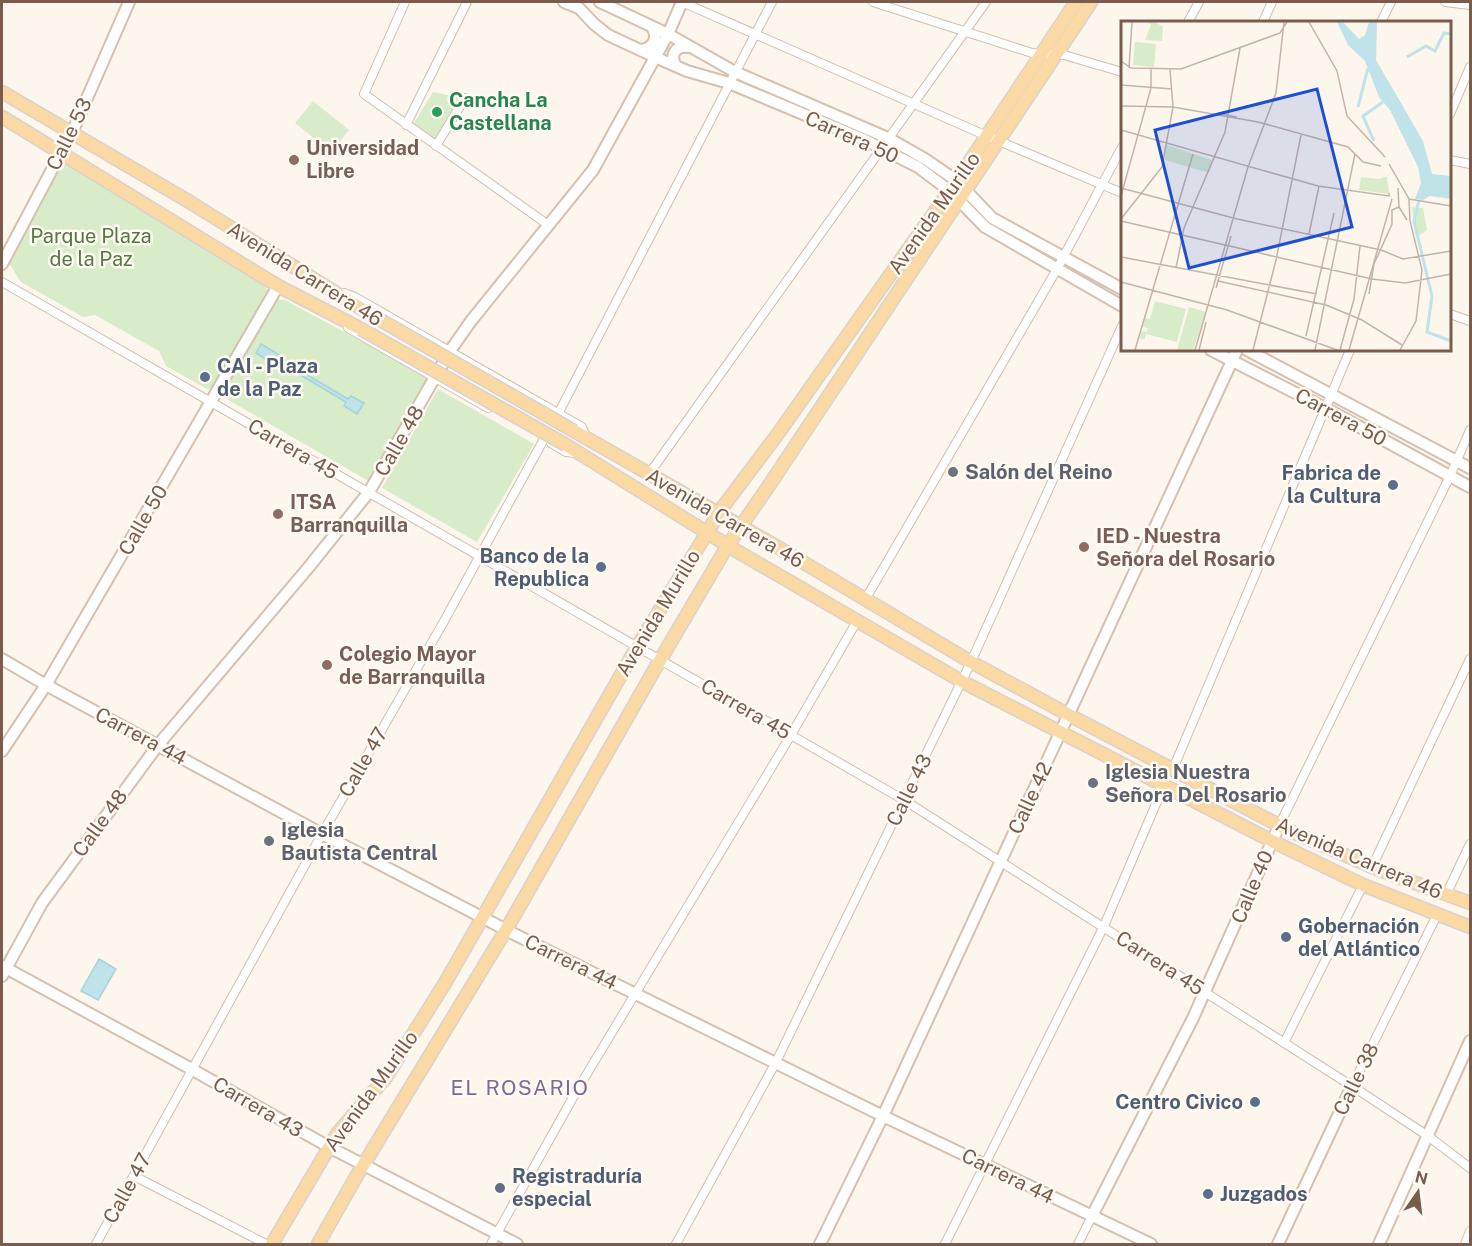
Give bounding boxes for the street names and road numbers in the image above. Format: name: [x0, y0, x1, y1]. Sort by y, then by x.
street label: Calle 53: [41, 94, 97, 174]
street label: Carrera 50: [801, 106, 903, 168]
street label: Avenida Murillo: [883, 147, 985, 279]
street label: Avenida Carrera 46: [223, 217, 387, 331]
street label: Carrera 50: [1291, 383, 1391, 451]
street label: Calle 48: [369, 401, 429, 481]
street label: Carrera 45: [244, 414, 342, 484]
street label: Avenida Carrera 46: [642, 463, 808, 573]
street label: Calle 50: [113, 481, 173, 559]
street label: Avenida Murillo: [611, 545, 705, 681]
street label: Carrera 45: [697, 674, 795, 744]
street label: Carrera 44: [91, 702, 191, 770]
street label: Calle 47: [333, 723, 393, 801]
street label: Calle 43: [881, 750, 937, 830]
street label: Calle 42: [1003, 758, 1057, 838]
street label: Calle 48: [67, 785, 133, 861]
street label: Avenida Carrera 46: [1272, 812, 1446, 904]
street label: Calle 40: [1226, 847, 1278, 927]
street label: Carrera 45: [1111, 926, 1209, 1000]
street label: Carrera 44: [521, 929, 621, 995]
street label: Avenida Murillo: [319, 1026, 423, 1156]
street label: Calle 38: [1328, 1039, 1384, 1119]
street label: Carrera 43: [209, 1072, 307, 1142]
street label: Carrera 44: [958, 1143, 1058, 1209]
street label: Calle 47: [98, 1149, 156, 1227]

